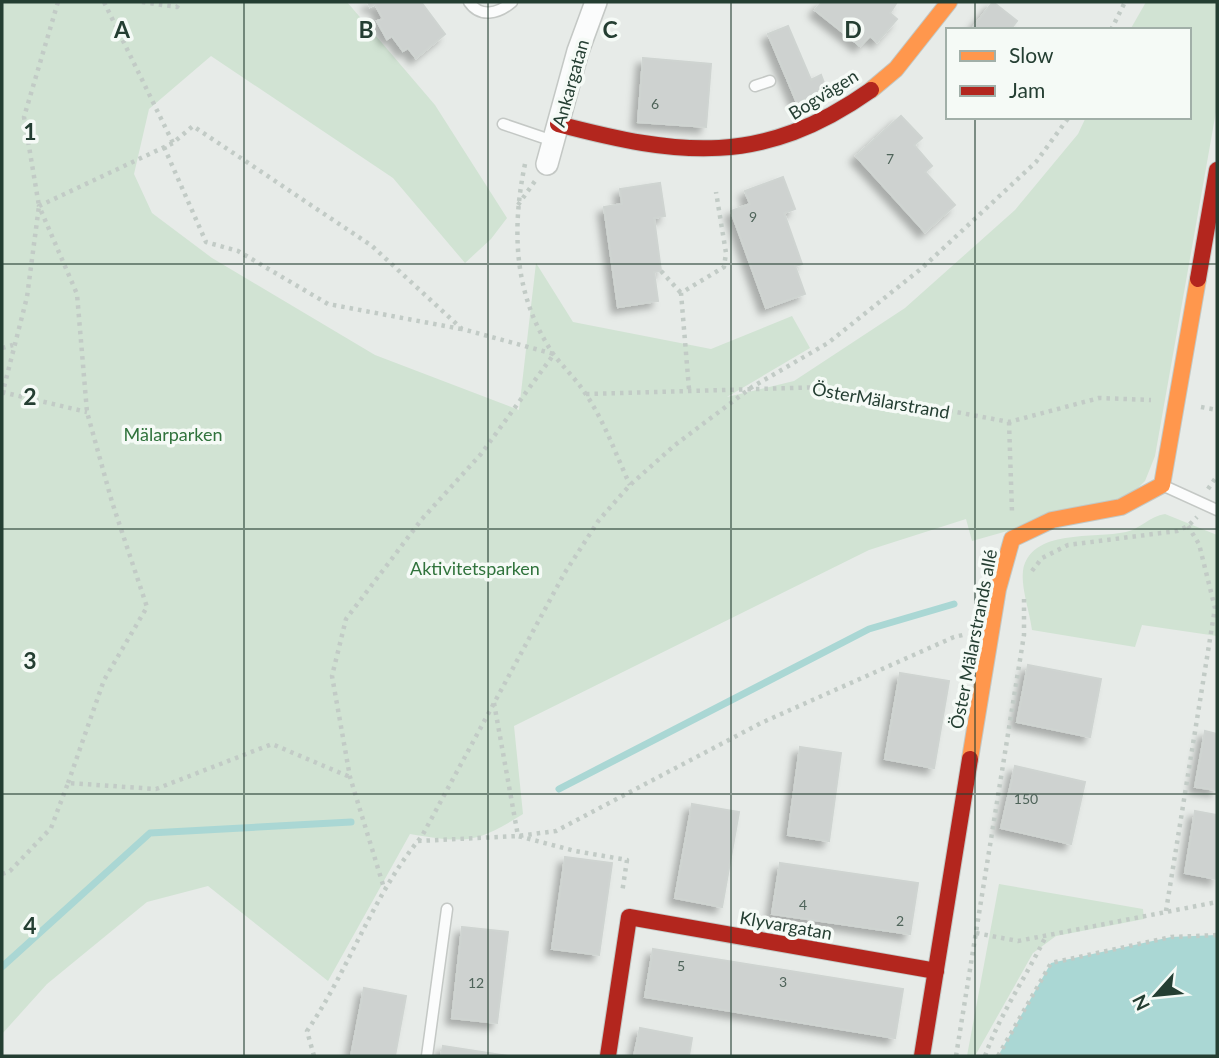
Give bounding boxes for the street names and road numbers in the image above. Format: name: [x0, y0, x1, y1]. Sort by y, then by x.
street label: Ankargatan: [547, 37, 593, 129]
street label: Bogvägen: [784, 64, 862, 124]
street label: ÖsterMälarstrand: [811, 377, 951, 423]
street label: Öster Mälarstrands allé: [945, 547, 1001, 731]
street label: Klyvargatan: [738, 906, 834, 944]

